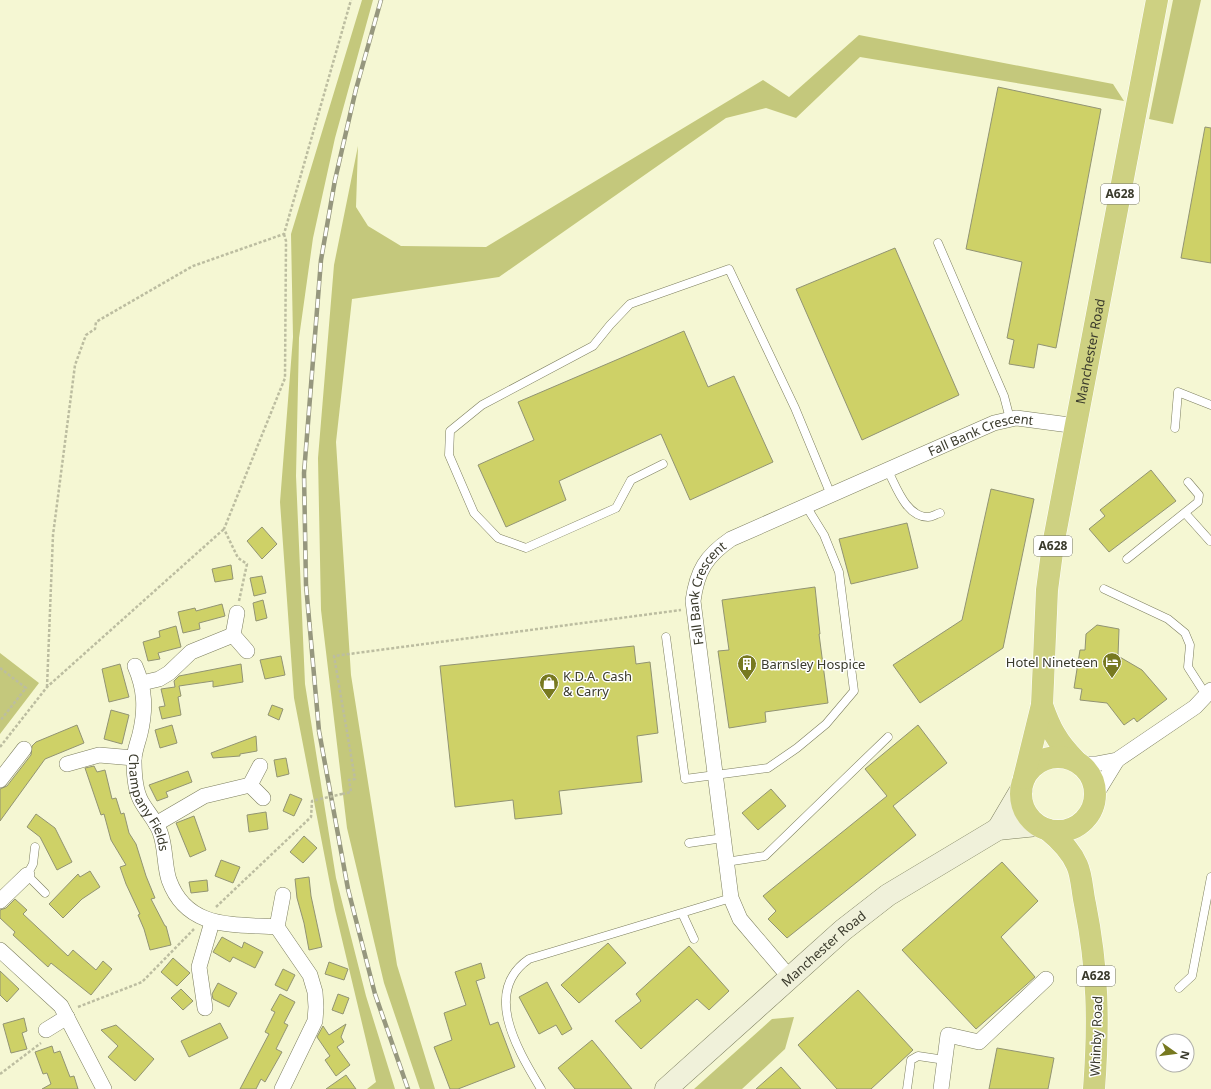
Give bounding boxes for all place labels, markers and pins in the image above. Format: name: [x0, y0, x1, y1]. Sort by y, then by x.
hotel icon: Hotel Nineteen: [1101, 651, 1123, 679]
building icon: Barnsley Hospice: [736, 653, 758, 681]
place label: Hotel Nineteen: [1006, 653, 1098, 671]
place label: Barnsley Hospice: [761, 655, 865, 673]
place label: K.D.A. Cash & Carry: [563, 667, 632, 700]
shop icon: K.D.A. Cash & Carry: [538, 672, 560, 700]

